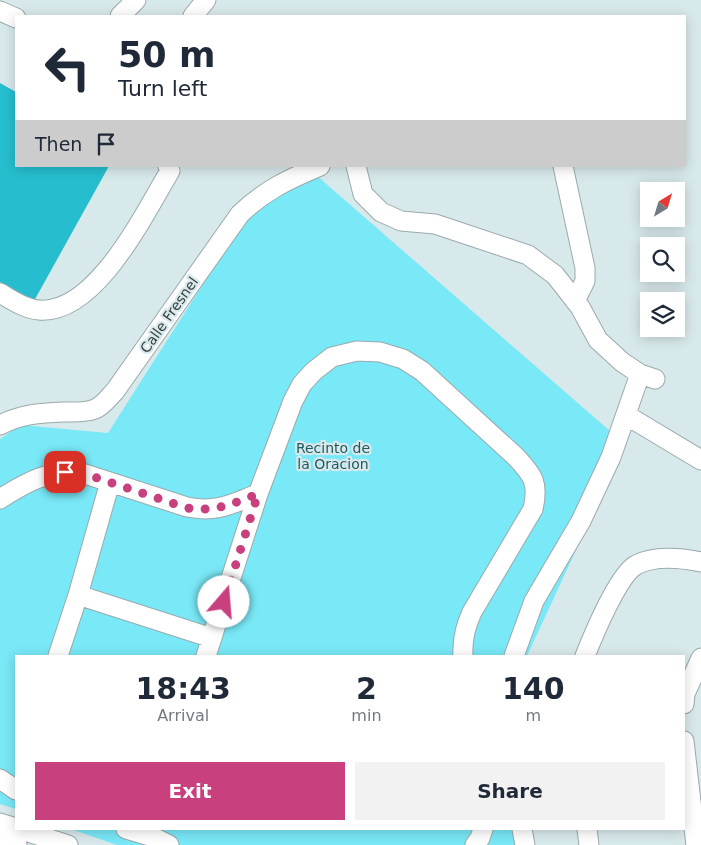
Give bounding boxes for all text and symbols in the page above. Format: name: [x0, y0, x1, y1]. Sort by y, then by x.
icon: left: [35, 35, 100, 100]
text: 50 m: [118, 35, 215, 75]
text: Turn left: [118, 76, 207, 101]
icon: arrive: [92, 130, 120, 158]
text: Then: [35, 133, 82, 155]
north arrow: [640, 182, 685, 228]
map controls: [640, 182, 685, 337]
button: search: [640, 237, 685, 282]
street label: Calle Fresnel: [137, 274, 201, 356]
button: layers: [640, 292, 685, 337]
park label: Recinto de la Oracion: [296, 440, 370, 472]
pin: [44, 451, 86, 493]
icon: arrive: [51, 458, 79, 486]
position arrow: [197, 575, 249, 627]
text: 18:43: [135, 671, 231, 706]
text: 2: [356, 671, 377, 706]
text: 140: [502, 671, 565, 706]
text: Arrival: [157, 706, 209, 725]
text: min: [351, 706, 382, 725]
text: m: [525, 706, 541, 725]
button: Exit: [35, 762, 345, 820]
button: Share: [355, 762, 665, 820]

